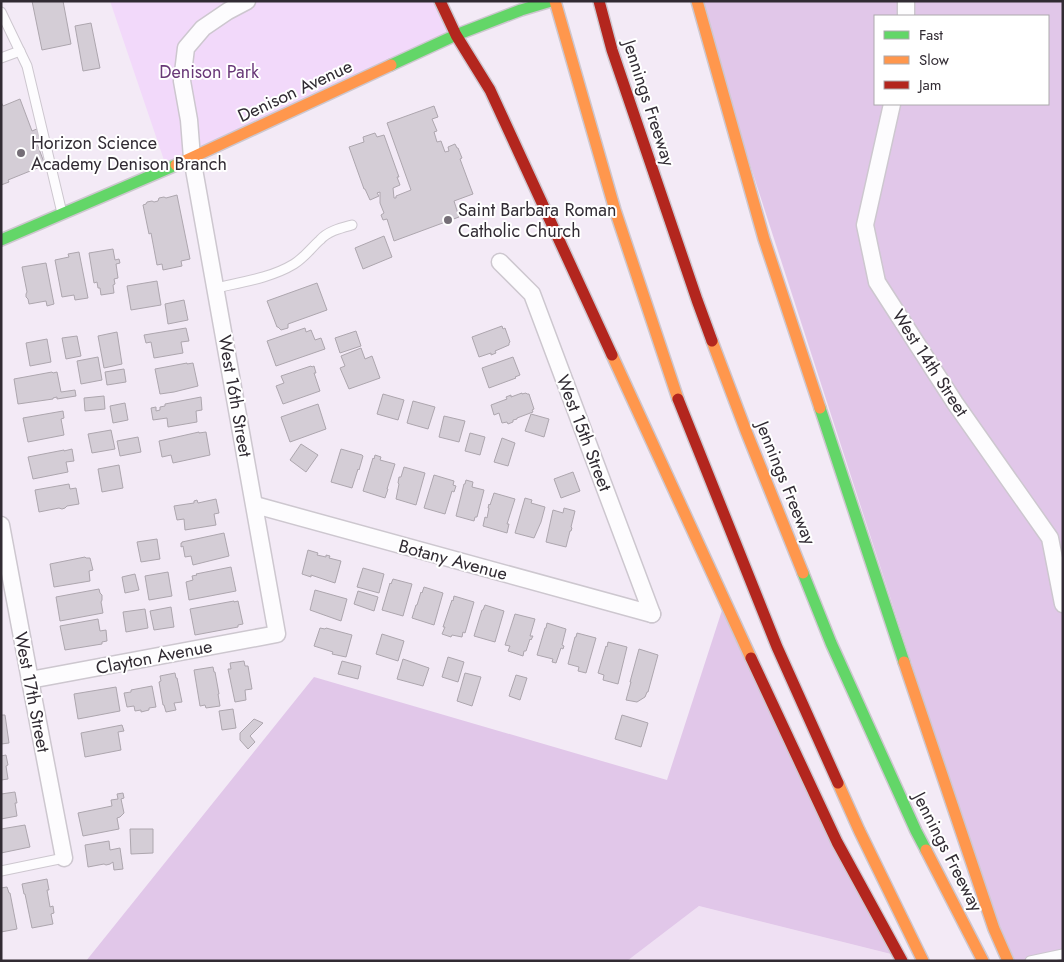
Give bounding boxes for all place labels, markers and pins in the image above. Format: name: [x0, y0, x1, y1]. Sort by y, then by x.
place label: Horizon Science Academy Denison Branch: [31, 130, 227, 177]
marker: Horizon Science Academy Denison Branch: [15, 147, 27, 159]
place label: Saint Barbara Roman Catholic Church: [458, 197, 616, 244]
marker: Saint Barbara Roman Catholic Church: [442, 214, 454, 226]

